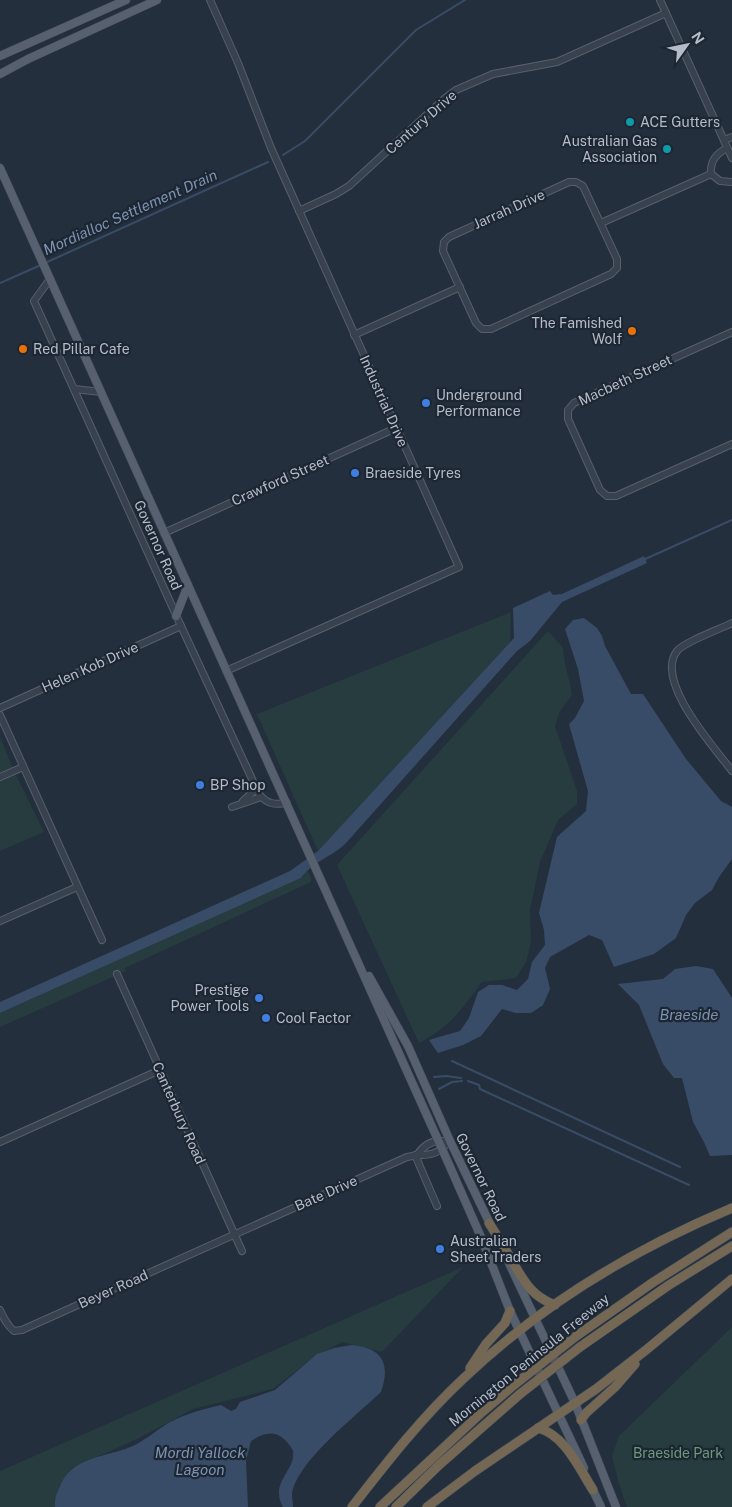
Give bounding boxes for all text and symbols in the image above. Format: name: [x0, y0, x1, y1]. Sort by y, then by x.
north arrow: [662, 20, 712, 70]
text: N: [688, 29, 708, 47]
street label: Century Drive: [382, 87, 460, 157]
place label: ACE Gutters: [640, 114, 720, 130]
marker: ACE Gutters: [624, 116, 636, 128]
place label: Australian Gas Association: [562, 133, 657, 165]
marker: Australian Gas Association: [661, 143, 673, 155]
water label: Mordialloc Settlement Drain: [40, 166, 220, 258]
street label: Jarrah Drive: [471, 186, 547, 232]
place label: The Famished Wolf: [531, 315, 622, 347]
marker: The Famished Wolf: [626, 325, 638, 337]
place label: Red Pillar Cafe: [33, 341, 130, 357]
marker: Red Pillar Cafe: [17, 343, 29, 355]
street label: Macbeth Street: [576, 351, 674, 409]
street label: Industrial Drive: [357, 353, 411, 449]
place label: Underground Performance: [436, 387, 522, 419]
marker: Underground Performance: [420, 397, 432, 409]
street label: Crawford Street: [229, 451, 331, 509]
place label: Braeside Tyres: [365, 465, 461, 481]
marker: Braeside Tyres: [349, 467, 361, 479]
street label: Governor Road: [131, 498, 185, 592]
street label: Helen Kob Drive: [39, 638, 141, 695]
place label: BP Shop: [210, 777, 266, 793]
marker: BP Shop: [194, 779, 206, 791]
place label: Prestige Power Tools: [171, 982, 249, 1014]
marker: Prestige Power Tools: [253, 992, 265, 1004]
water label: Braeside: [660, 1006, 718, 1023]
place label: Cool Factor: [276, 1010, 351, 1026]
marker: Cool Factor: [260, 1012, 272, 1024]
street label: Canterbury Road: [149, 1060, 209, 1166]
street label: Governor Road: [453, 1130, 509, 1224]
street label: Bate Drive: [292, 1172, 360, 1214]
place label: Australian Sheet Traders: [450, 1233, 541, 1265]
marker: Australian Sheet Traders: [434, 1243, 446, 1255]
street label: Beyer Road: [76, 1267, 150, 1311]
street label: Mornington Peninsula Freeway: [446, 1290, 613, 1429]
water label: Mordi Yallock Lagoon: [155, 1444, 246, 1478]
park label: Braeside Park: [633, 1445, 723, 1461]

